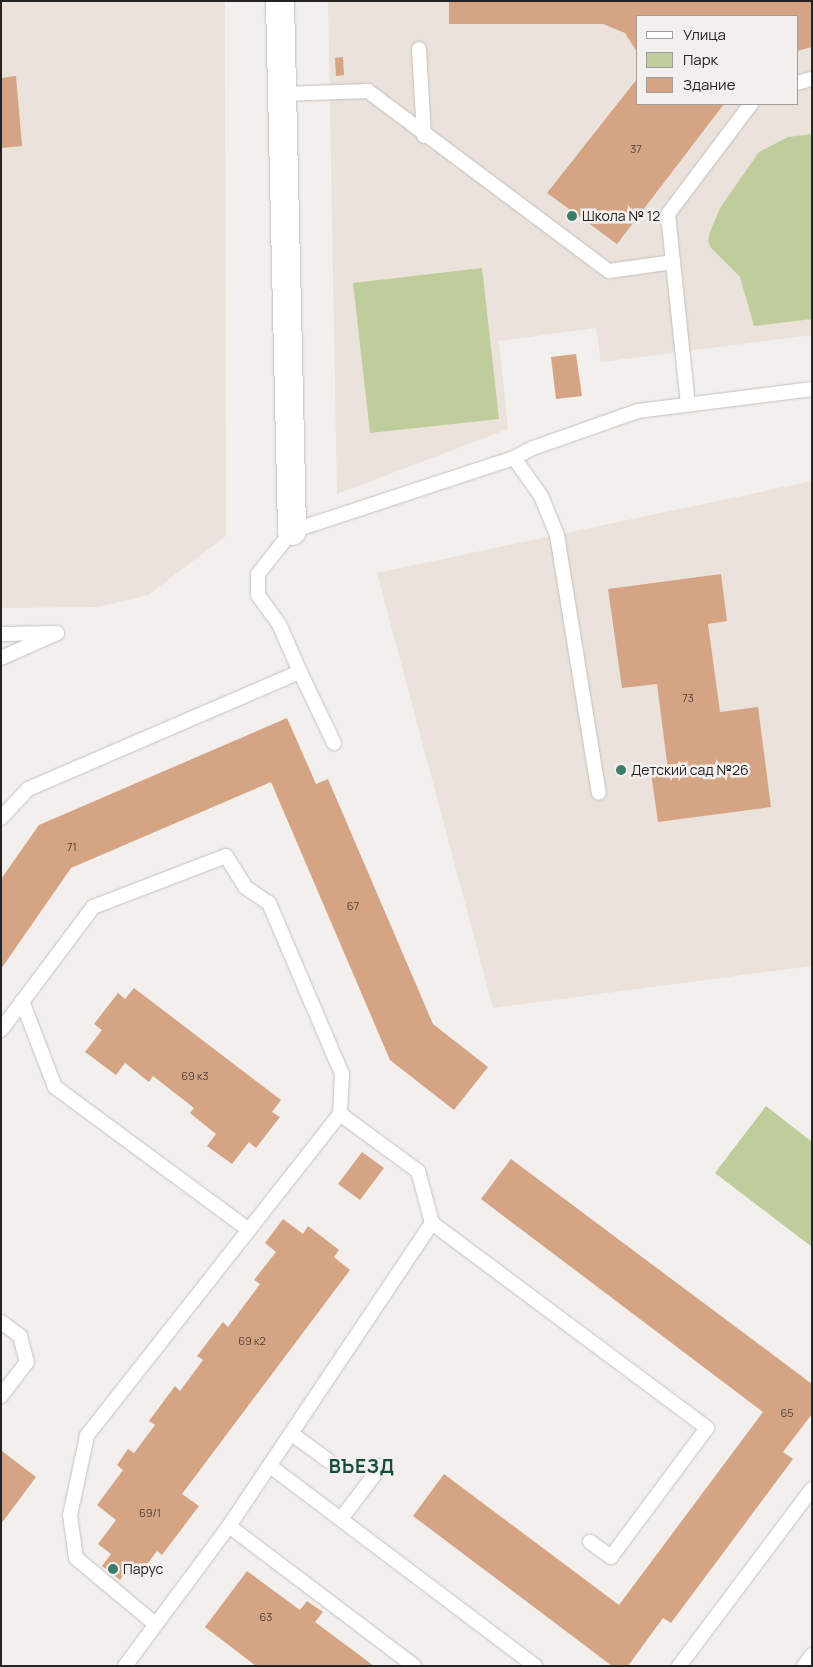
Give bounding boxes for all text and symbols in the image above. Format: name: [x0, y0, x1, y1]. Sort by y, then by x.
legend: [636, 15, 798, 105]
text: Улица: [683, 24, 726, 45]
text: Парк: [683, 49, 718, 70]
text: Здание: [683, 74, 735, 95]
house number: 37: [630, 142, 642, 156]
place label: Школа № 12: [582, 208, 660, 224]
marker: Школа № 12: [566, 210, 578, 222]
house number: 73: [682, 691, 694, 705]
place label: Детский сад №26: [631, 762, 749, 778]
marker: Детский сад №26: [615, 764, 627, 776]
house number: 71: [67, 840, 77, 854]
house number: 67: [347, 899, 359, 913]
house number: 69 к3: [181, 1069, 209, 1083]
house number: 69 к2: [238, 1334, 266, 1348]
house number: 65: [780, 1406, 794, 1420]
district label: ВЪЕЗД: [328, 1456, 396, 1478]
house number: 69/1: [139, 1506, 161, 1520]
place label: Парус: [123, 1561, 163, 1577]
marker: Парус: [107, 1563, 119, 1575]
house number: 63: [260, 1610, 272, 1624]

